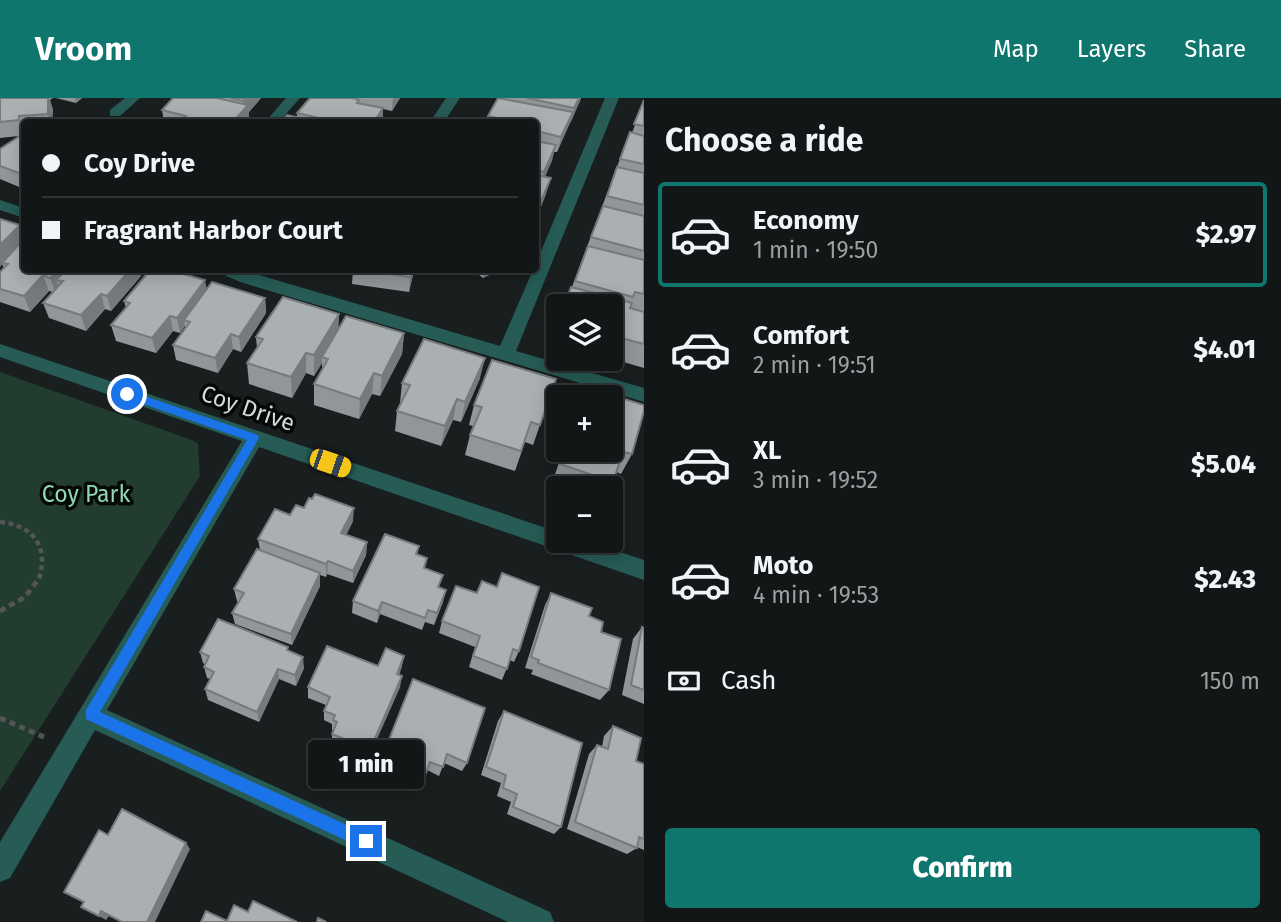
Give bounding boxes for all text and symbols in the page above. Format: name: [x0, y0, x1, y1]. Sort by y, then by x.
text: Vroom: [35, 29, 132, 69]
text: Map: [993, 35, 1039, 63]
text: Layers: [1077, 35, 1146, 63]
text: Share: [1184, 35, 1246, 63]
text: Choose a ride: [665, 121, 863, 159]
text: Coy Drive: [84, 148, 195, 179]
icon: car: [669, 203, 732, 266]
text: Economy: [753, 205, 859, 236]
text: Fragrant Harbor Court: [84, 215, 343, 246]
text: $2.97: [1196, 219, 1256, 250]
text: 1 min · 19:50: [753, 236, 878, 264]
map controls: [546, 294, 623, 553]
button: layers: [546, 294, 623, 371]
icon: car: [669, 318, 732, 381]
text: Comfort: [753, 320, 849, 351]
text: $4.01: [1194, 334, 1256, 365]
text: 2 min · 19:51: [753, 351, 876, 379]
route start: [111, 378, 143, 410]
street label: Coy Drive: [198, 379, 298, 437]
button: +: [546, 385, 623, 462]
icon: car: [669, 433, 732, 496]
text: XL: [753, 435, 781, 466]
car: [307, 446, 354, 480]
text: $5.04: [1191, 449, 1256, 480]
text: 3 min · 19:52: [753, 466, 878, 494]
button: −: [546, 476, 623, 553]
park label: Coy Park: [42, 480, 130, 508]
icon: car: [669, 548, 732, 611]
text: Moto: [753, 550, 813, 581]
text: $2.43: [1194, 564, 1256, 595]
text: 4 min · 19:53: [753, 581, 879, 609]
icon: cash: [665, 662, 703, 700]
text: Cash: [721, 665, 777, 696]
text: 150 m: [1200, 667, 1260, 695]
callout: 1 min: [308, 740, 424, 788]
text: 1 min: [338, 750, 394, 778]
route end: [350, 825, 382, 857]
button: Confirm: [665, 828, 1260, 908]

